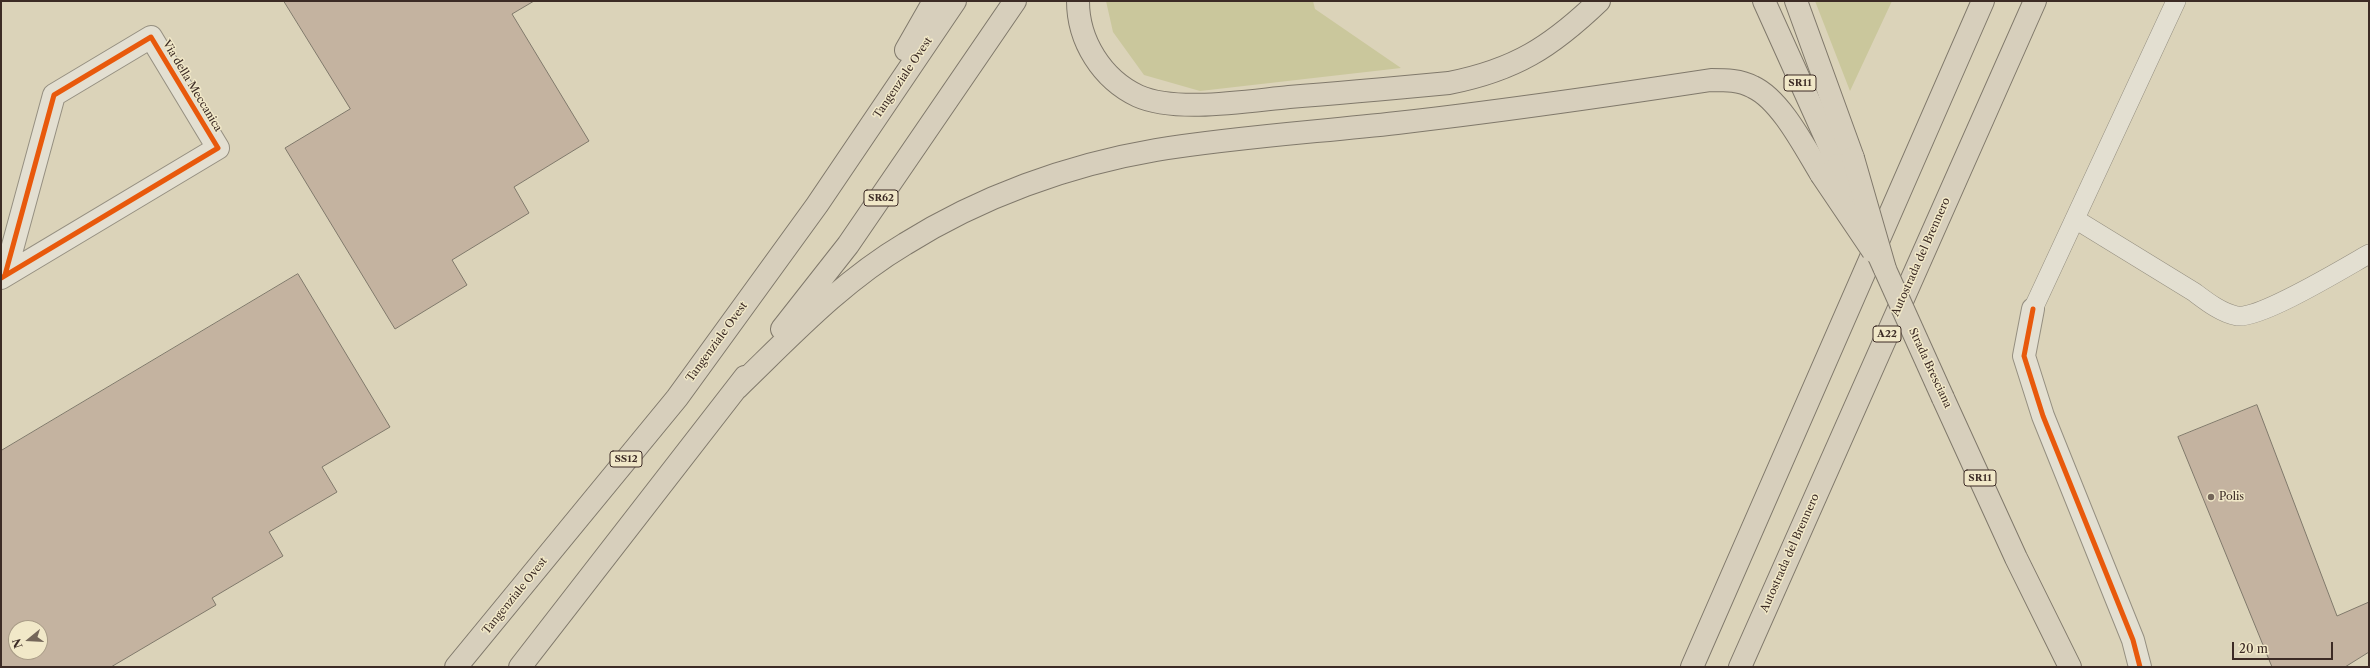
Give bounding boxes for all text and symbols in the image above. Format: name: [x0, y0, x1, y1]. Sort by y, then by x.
street label: Tangenziale Ovest: [871, 35, 935, 121]
street label: Via della Meccanica: [159, 38, 225, 134]
road number: SR11: [1784, 75, 1816, 91]
road number: SR62: [864, 190, 898, 206]
street label: Autostrada del Brennero: [1889, 196, 1953, 318]
street label: Tangenziale Ovest: [684, 300, 750, 384]
road number: A22: [1873, 326, 1901, 342]
street label: Strada Bresciana: [1906, 326, 1954, 410]
road number: SS12: [610, 451, 642, 467]
road number: SR11: [1964, 470, 1996, 486]
place label: Polis: [2219, 490, 2244, 504]
street label: Autostrada del Brennero: [1758, 492, 1822, 614]
marker: Polis: [2206, 492, 2216, 502]
street label: Tangenziale Ovest: [480, 555, 550, 637]
north arrow: [8, 620, 48, 660]
scale bar: [2234, 634, 2335, 660]
text: N: [9, 637, 26, 650]
text: 20 m: [2239, 641, 2268, 656]

